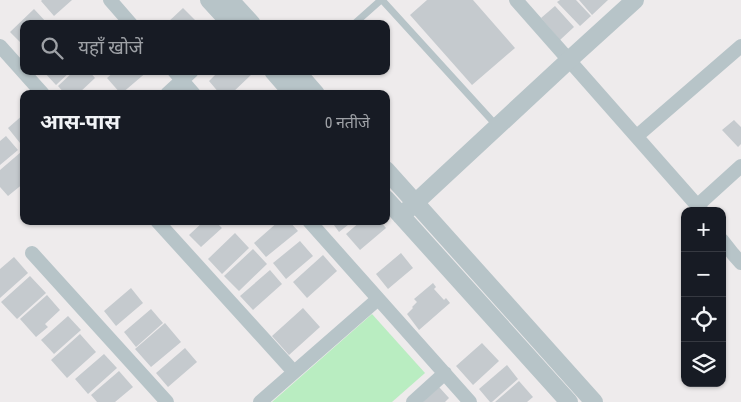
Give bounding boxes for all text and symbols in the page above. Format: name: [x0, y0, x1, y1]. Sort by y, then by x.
search box: [20, 20, 390, 75]
icon: search: [38, 34, 66, 62]
text: यहाँ खोजें: [78, 34, 143, 60]
text: आस-पास: [40, 107, 120, 136]
text: 0 नतीजे: [325, 111, 370, 133]
map controls: [681, 207, 726, 387]
button: +: [681, 207, 726, 252]
button: −: [681, 252, 726, 297]
button: locate: [681, 297, 726, 342]
button: layers: [681, 342, 726, 387]

